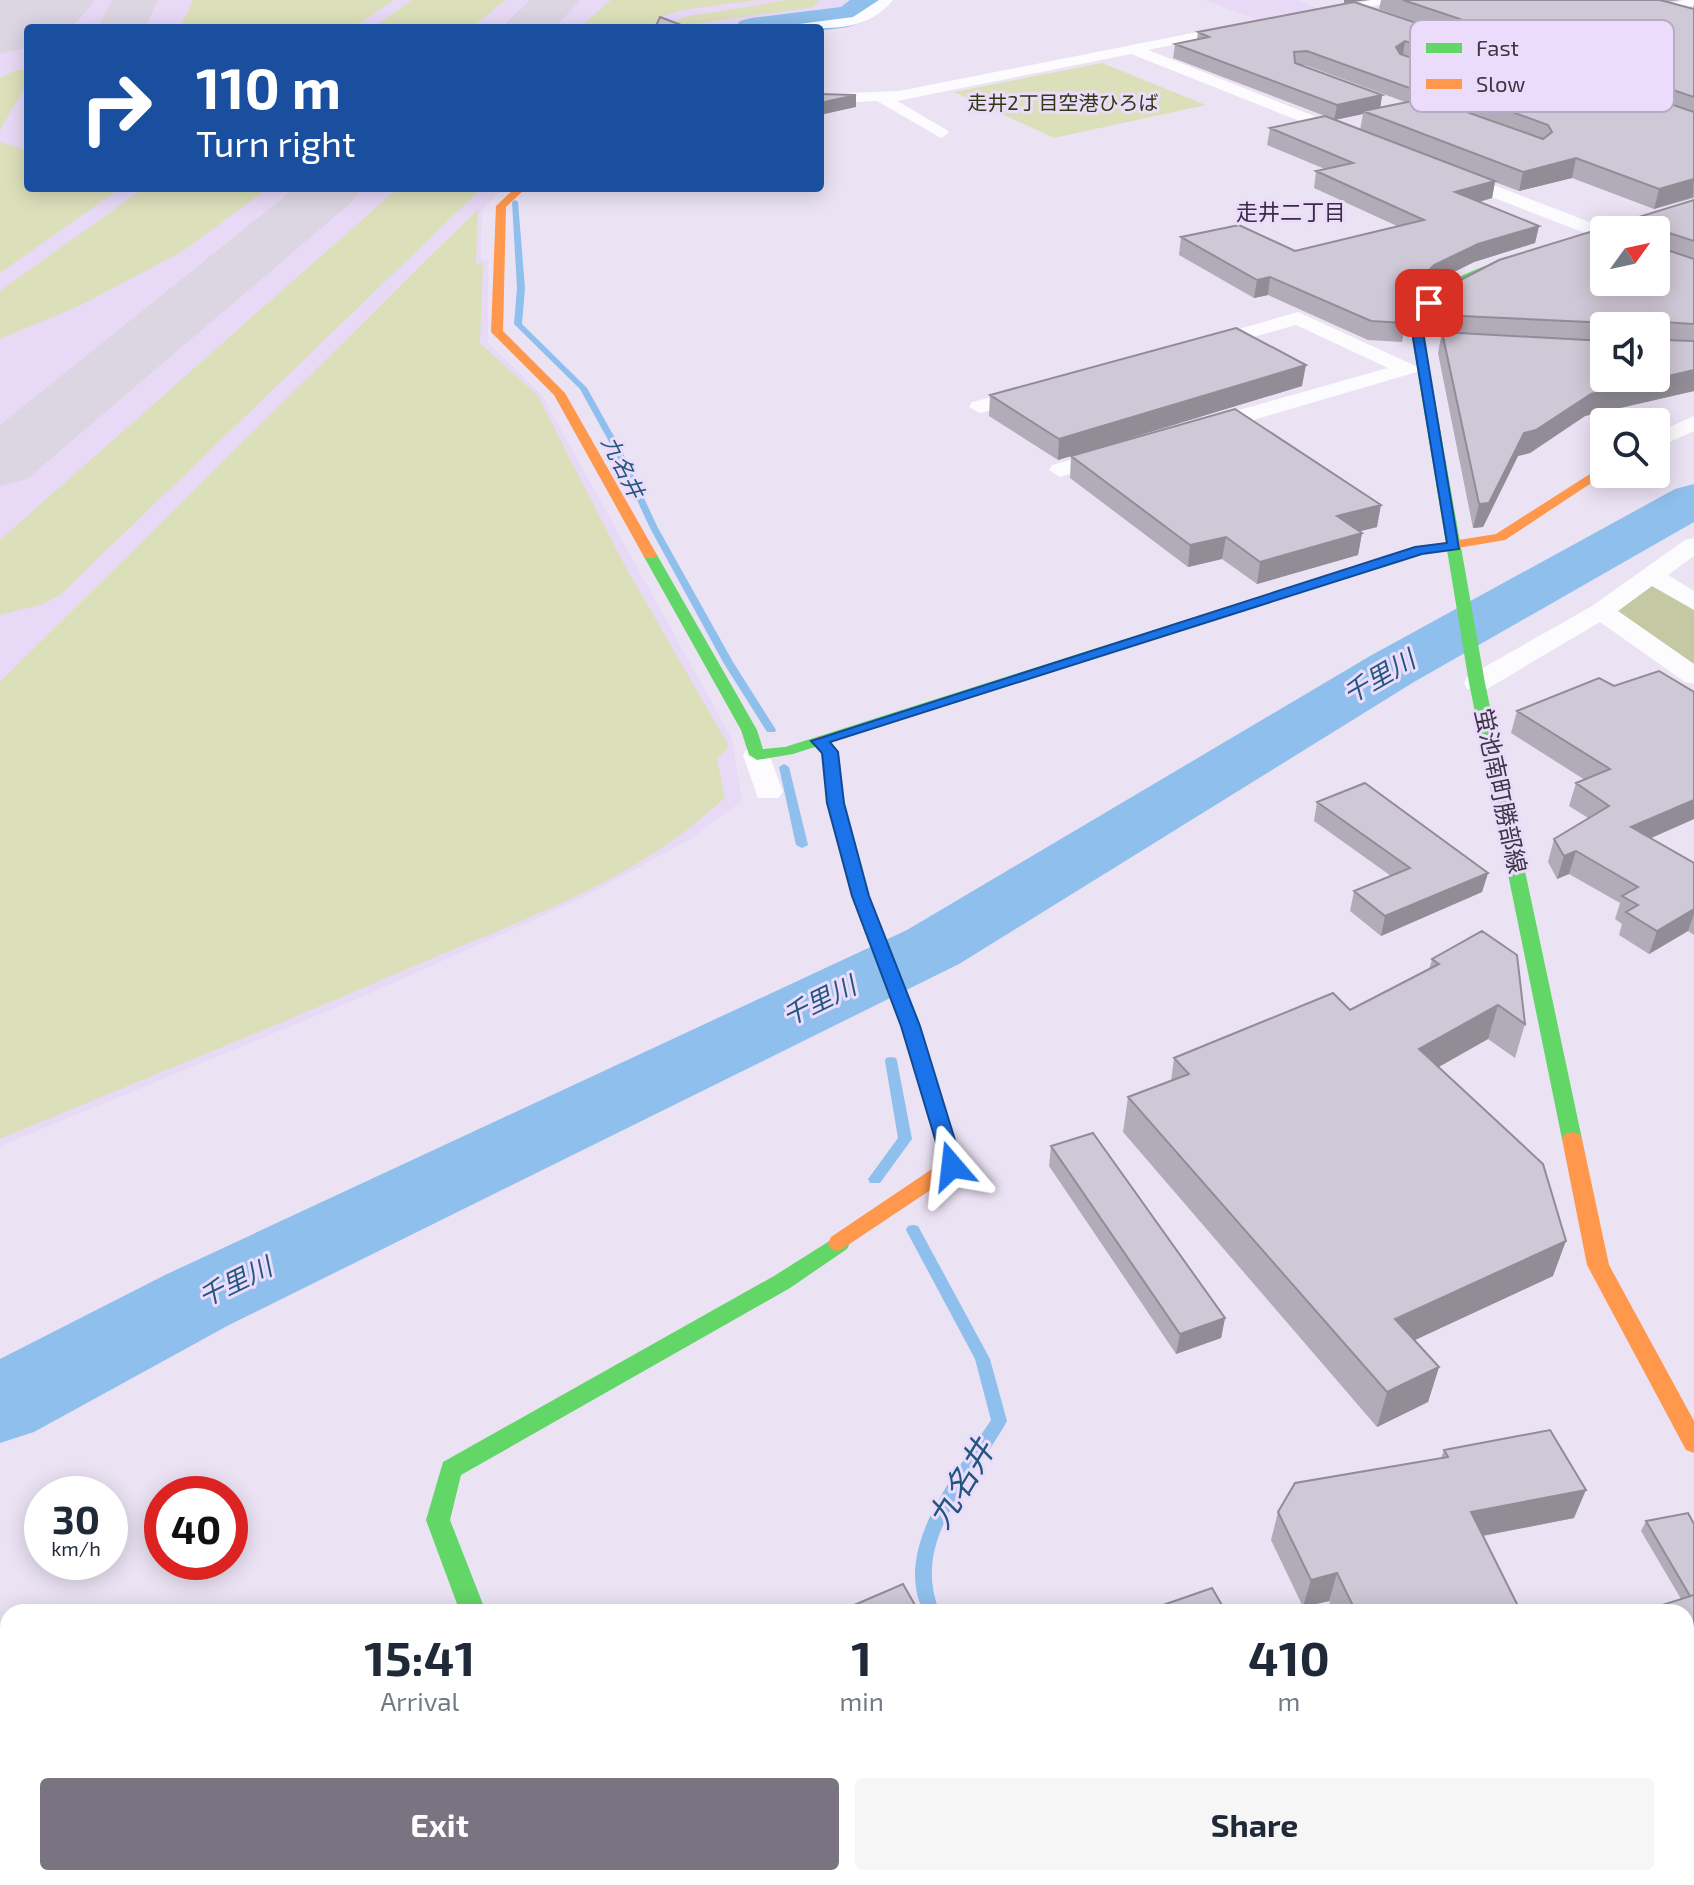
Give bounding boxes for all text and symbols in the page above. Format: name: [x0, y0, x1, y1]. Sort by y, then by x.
legend: [1410, 20, 1674, 112]
text: Fast: [1476, 34, 1519, 60]
text: 110 m: [196, 53, 341, 120]
icon: right: [64, 56, 168, 160]
text: Slow: [1476, 70, 1525, 96]
park label: 走井2丁目空港ひろば: [967, 90, 1159, 114]
text: Turn right: [196, 121, 356, 164]
district label: 走井二丁目: [1236, 198, 1346, 224]
north arrow: [1590, 216, 1670, 296]
map controls: [1590, 216, 1670, 488]
pin: [1395, 269, 1463, 337]
icon: arrive: [1407, 281, 1451, 325]
button: sound: [1590, 312, 1670, 392]
button: search: [1590, 408, 1670, 488]
water label: 九名井: [597, 431, 651, 504]
water label: 千里川: [1337, 641, 1422, 709]
street label: 蛍池南町勝部線: [1470, 706, 1533, 876]
water label: 千里川: [776, 967, 863, 1031]
position arrow: [910, 1124, 994, 1208]
water label: 千里川: [192, 1248, 279, 1312]
water label: 九名井: [918, 1429, 1002, 1534]
speed limit sign: 40: [144, 1476, 248, 1580]
text: 30: [52, 1494, 100, 1542]
text: km/h: [51, 1536, 101, 1560]
text: 15:41: [364, 1628, 475, 1686]
text: 1: [851, 1628, 872, 1686]
text: 410: [1248, 1628, 1330, 1686]
text: Arrival: [380, 1685, 459, 1716]
text: min: [839, 1685, 884, 1716]
text: m: [1277, 1685, 1300, 1716]
button: Exit: [40, 1778, 839, 1870]
button: Share: [855, 1778, 1654, 1870]

